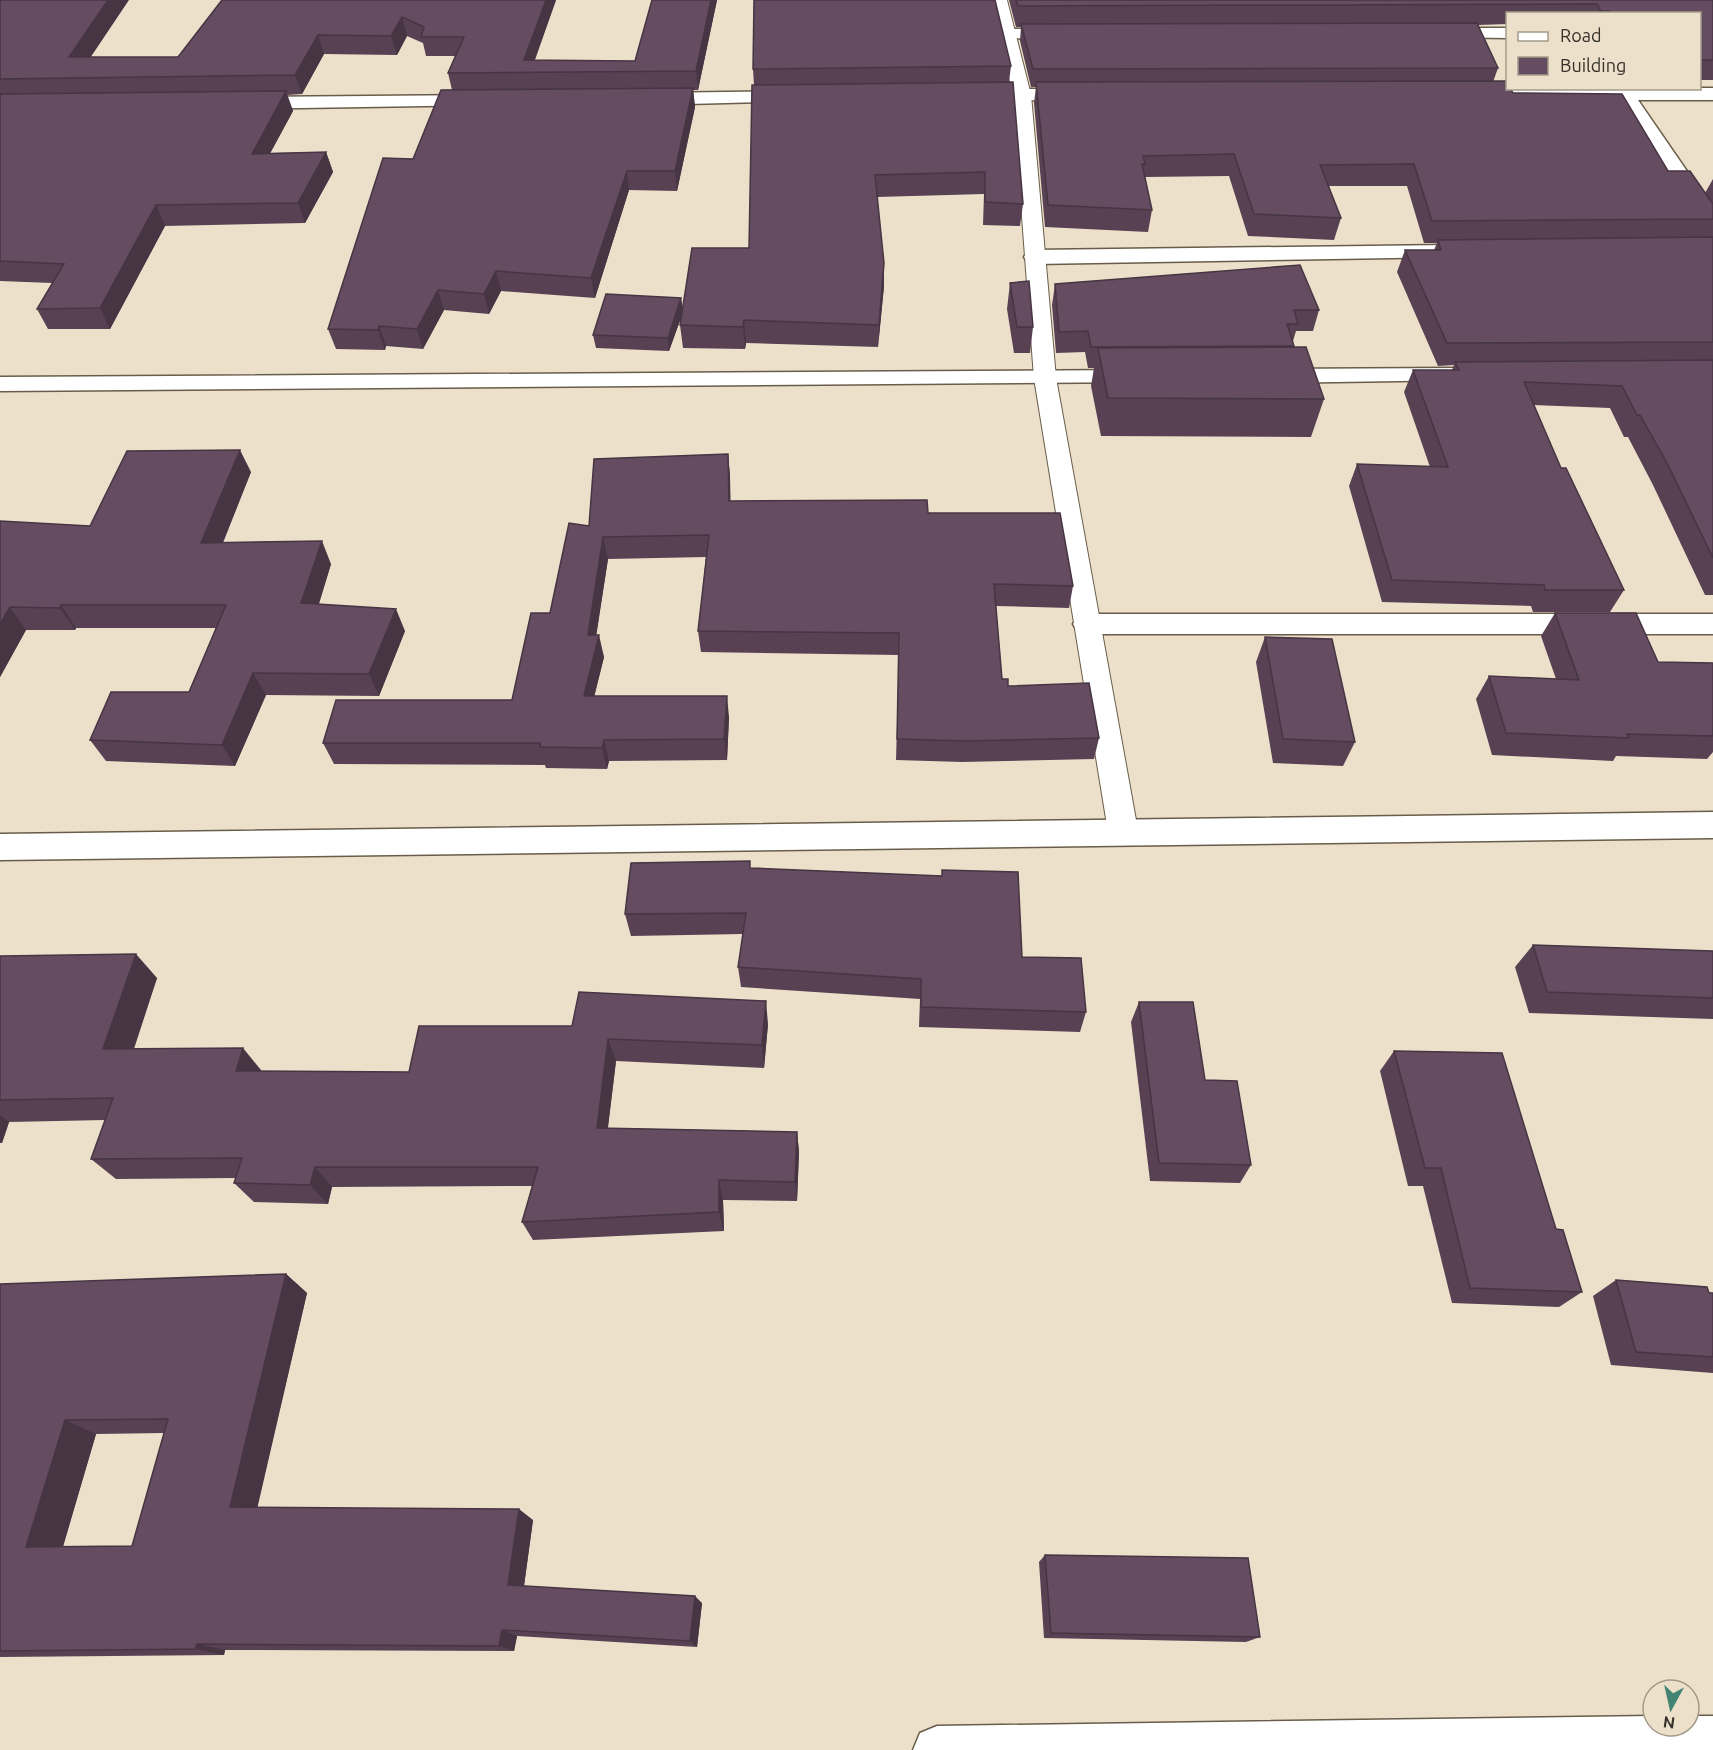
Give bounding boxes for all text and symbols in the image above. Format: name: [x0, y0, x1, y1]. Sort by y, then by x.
legend: [1506, 12, 1701, 90]
text: Road: [1560, 25, 1602, 45]
text: Building: [1560, 55, 1626, 75]
north arrow: [1641, 1678, 1701, 1738]
text: N: [1662, 1713, 1676, 1733]

